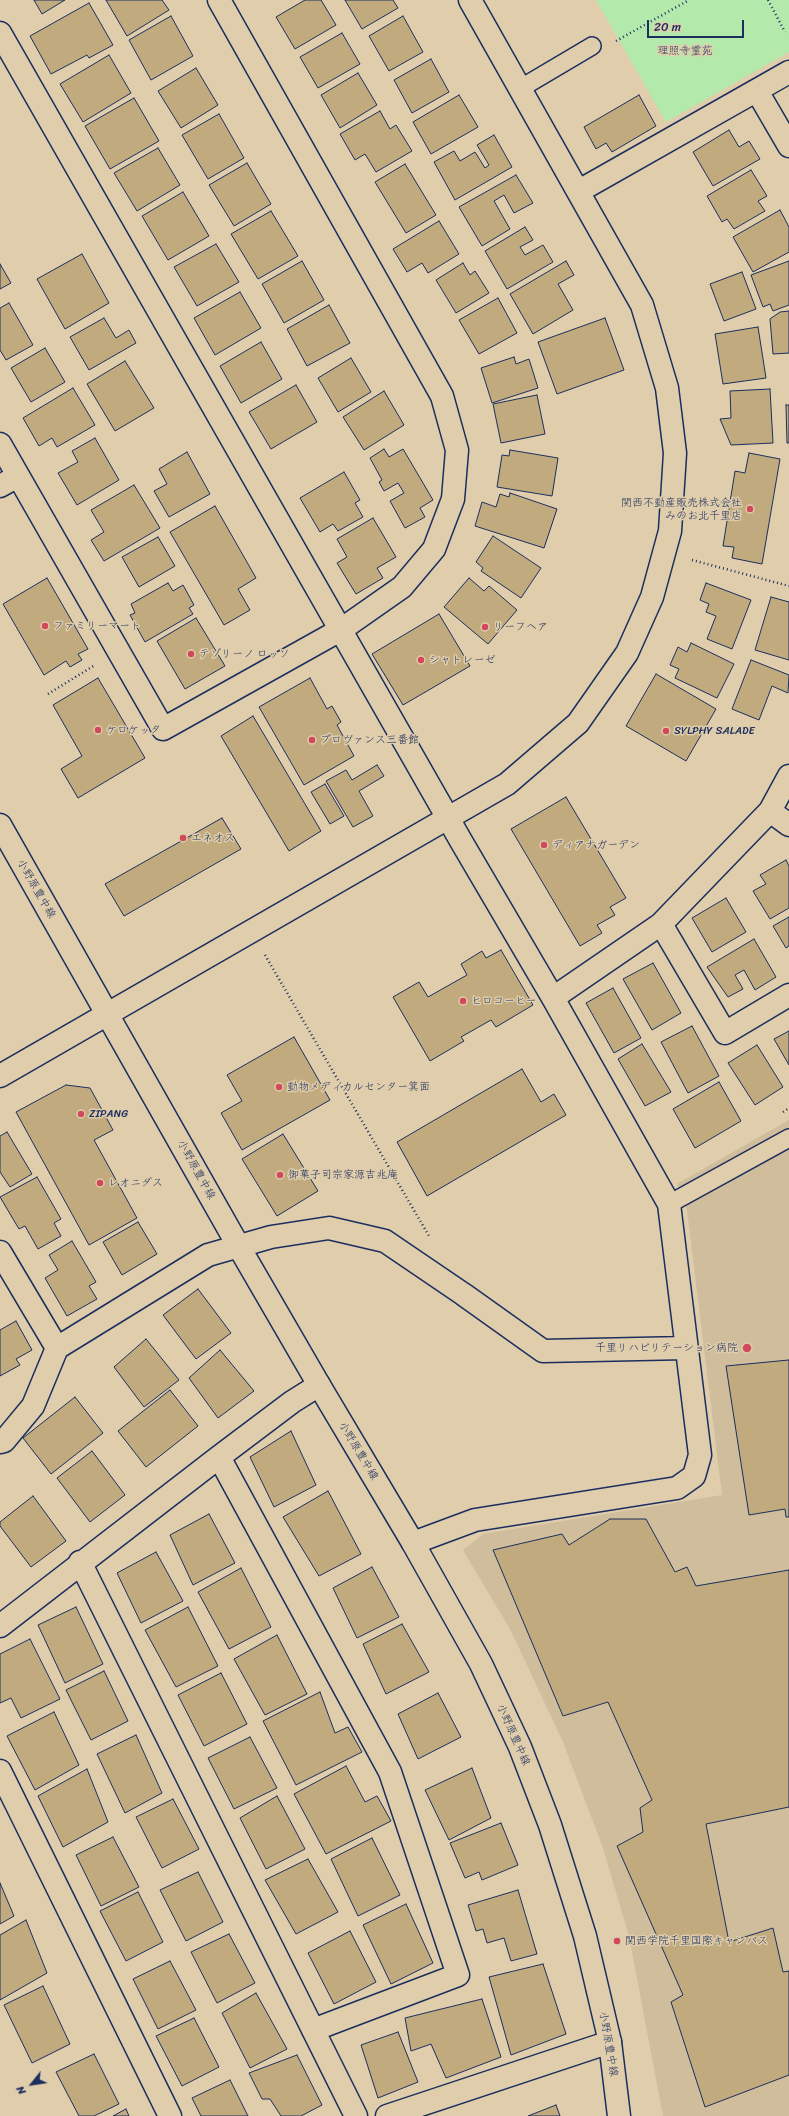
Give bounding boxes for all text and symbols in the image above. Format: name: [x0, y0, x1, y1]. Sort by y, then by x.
scale bar: [649, 12, 746, 38]
text: 20 m: [654, 16, 681, 38]
park label: 理照寺霊苑: [658, 44, 712, 58]
place label: 関西不動産販売株式会社 みのお北千里店: [621, 496, 742, 522]
marker: 関西不動産販売株式会社 みのお北千里店: [745, 504, 755, 514]
place label: ファミリーマート: [53, 619, 141, 633]
place label: リーフヘア: [493, 620, 548, 634]
marker: ファミリーマート: [40, 621, 50, 631]
marker: リーフヘア: [480, 622, 490, 632]
place label: テゾリーノ ロッソ: [199, 647, 290, 661]
marker: テゾリーノ ロッソ: [186, 649, 196, 659]
place label: シャトレーゼ: [429, 653, 495, 667]
marker: シャトレーゼ: [416, 655, 426, 665]
place label: ケロケッタ: [106, 723, 161, 737]
place label: SYLPHY SALADE: [674, 724, 755, 738]
marker: ケロケッタ: [93, 725, 103, 735]
marker: SYLPHY SALADE: [661, 726, 671, 736]
place label: プロヴァンス三番館: [320, 733, 419, 747]
marker: プロヴァンス三番館: [307, 735, 317, 745]
place label: エネオス: [191, 831, 235, 845]
marker: エネオス: [178, 833, 188, 843]
place label: ディアナガーデン: [552, 838, 640, 852]
marker: ディアナガーデン: [539, 840, 549, 850]
street label: 小野原豊中線: [14, 857, 58, 921]
place label: ヒロコーヒー: [471, 994, 536, 1008]
marker: ヒロコーヒー: [458, 996, 468, 1006]
place label: 動物メディカルセンター箕面: [287, 1080, 430, 1094]
marker: 動物メディカルセンター箕面: [274, 1082, 284, 1092]
place label: ZIPANG: [89, 1107, 128, 1121]
marker: ZIPANG: [76, 1109, 86, 1119]
street label: 小野原豊中線: [174, 1138, 218, 1202]
place label: 御菓子司宗家源吉兆庵: [288, 1168, 398, 1182]
marker: 御菓子司宗家源吉兆庵: [275, 1170, 285, 1180]
place label: レオニダス: [108, 1176, 163, 1190]
marker: レオニダス: [95, 1178, 105, 1188]
place label: 千里リハビリテーション病院: [595, 1341, 738, 1355]
marker: 千里リハビリテーション病院: [741, 1342, 753, 1354]
street label: 小野原豊中線: [335, 1419, 381, 1483]
street label: 小野原豊中線: [494, 1702, 532, 1768]
place label: 関西学院千里国際キャンバス: [625, 1934, 768, 1948]
marker: 関西学院千里国際キャンバス: [612, 1936, 622, 1946]
street label: 小野原豊中線: [596, 2010, 620, 2078]
north arrow: [12, 2064, 52, 2104]
text: N: [11, 2082, 31, 2098]

